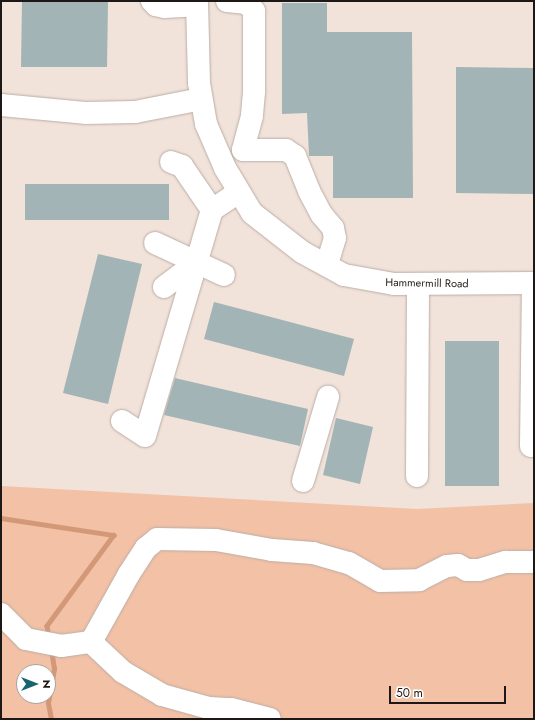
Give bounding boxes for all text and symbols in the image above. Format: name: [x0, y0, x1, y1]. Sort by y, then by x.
street label: Hammermill Road: [385, 276, 469, 290]
north arrow: [16, 664, 56, 704]
scale bar: [391, 678, 508, 704]
text: N: [39, 680, 55, 688]
text: 50 m: [396, 684, 423, 702]

